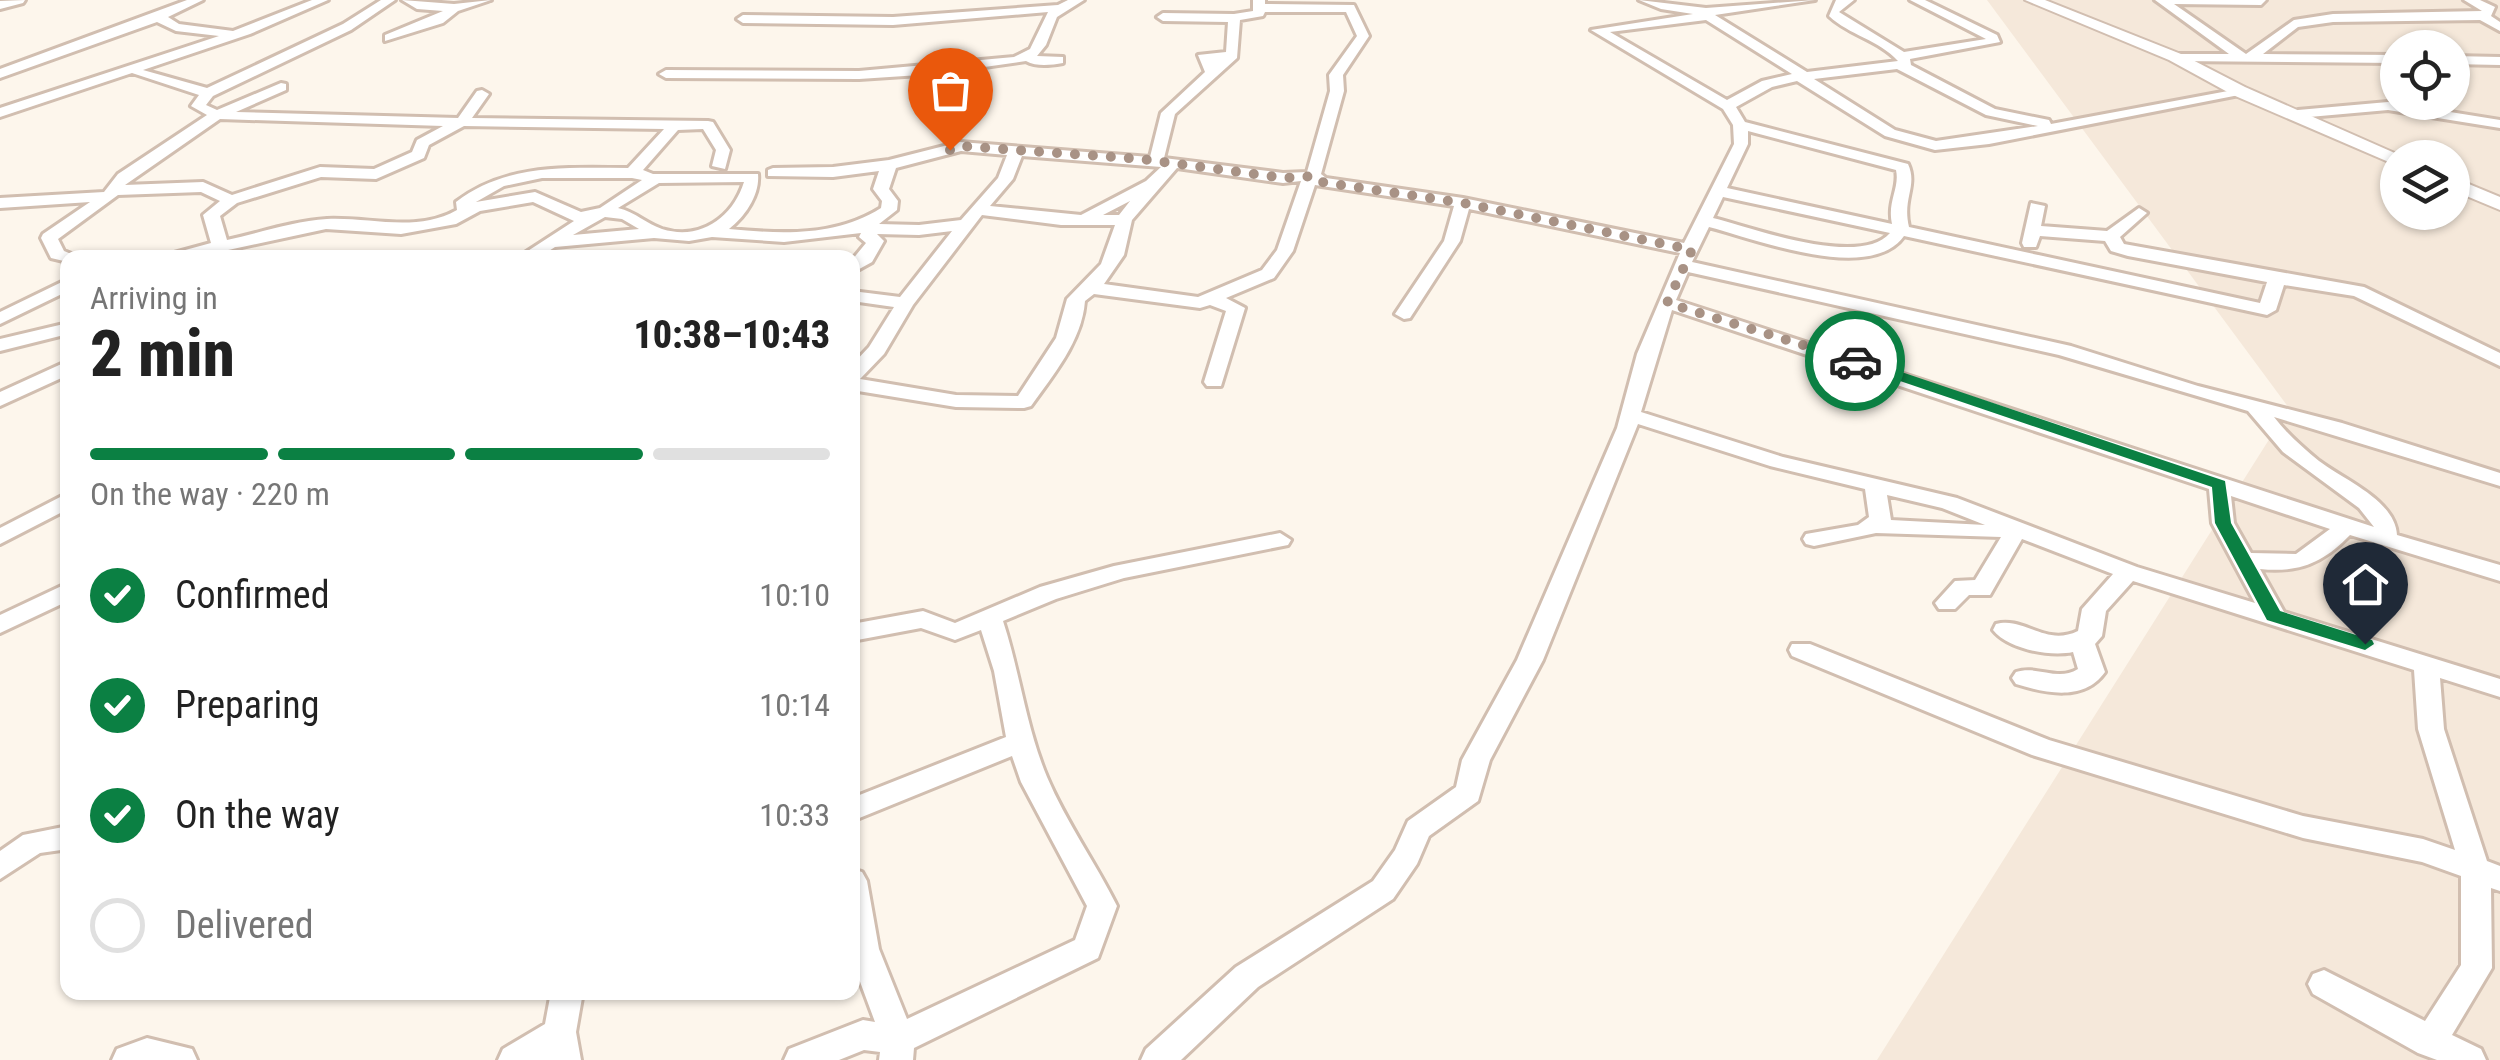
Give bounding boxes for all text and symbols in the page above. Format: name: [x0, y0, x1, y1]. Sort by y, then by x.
map controls: [2380, 30, 2470, 230]
button: locate: [2380, 30, 2470, 120]
pin: [908, 48, 993, 151]
icon: bag: [923, 63, 978, 118]
button: layers: [2380, 140, 2470, 230]
text: Arriving in: [90, 279, 218, 317]
courier: [1805, 311, 1905, 411]
text: 10:38–10:43: [633, 313, 830, 357]
text: 2 min: [90, 316, 235, 392]
icon: car: [1828, 334, 1883, 389]
text: On the way · 220 m: [90, 475, 330, 513]
pin: [2323, 542, 2408, 645]
icon: home: [2338, 557, 2393, 612]
icon: check: [90, 568, 145, 623]
text: Confirmed: [175, 573, 330, 617]
text: 10:10: [759, 576, 830, 614]
icon: check: [90, 678, 145, 733]
text: Preparing: [175, 683, 320, 727]
text: 10:14: [759, 686, 830, 724]
icon: check: [90, 788, 145, 843]
text: On the way: [175, 793, 340, 837]
text: 10:33: [759, 796, 830, 834]
text: Delivered: [175, 903, 314, 947]

